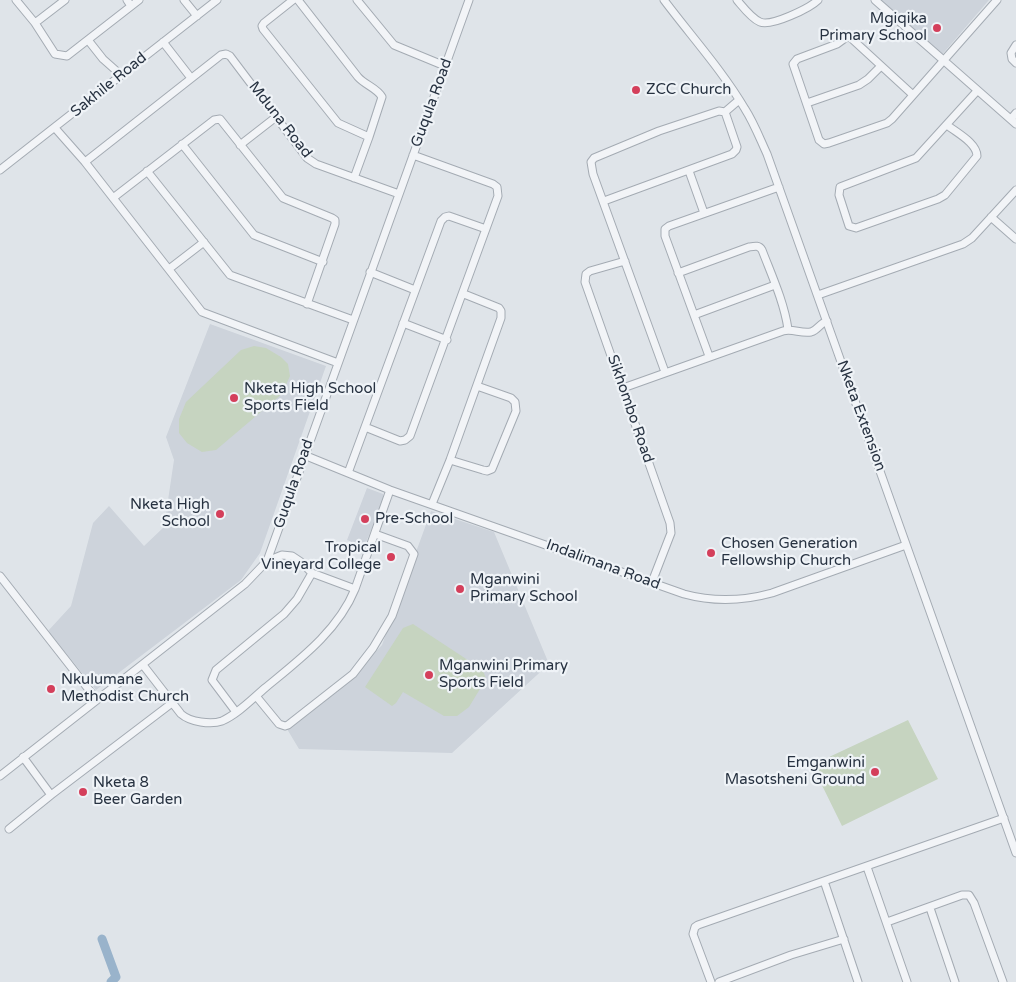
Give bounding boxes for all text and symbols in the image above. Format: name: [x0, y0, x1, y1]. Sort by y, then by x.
place label: Mgiqika Primary School: [819, 10, 927, 45]
marker: Mgiqika Primary School: [931, 22, 943, 34]
street label: Sakhile Road: [67, 49, 151, 121]
street label: Guqula Road: [408, 56, 456, 150]
street label: Mduna Road: [245, 78, 315, 162]
place label: ZCC Church: [646, 81, 731, 99]
marker: ZCC Church: [630, 84, 642, 96]
street label: Sikhombo Road: [603, 353, 657, 465]
street label: Nketa Extension: [833, 358, 889, 474]
place label: Nketa High School Sports Field: [244, 380, 376, 415]
marker: Nketa High School Sports Field: [228, 392, 240, 404]
street label: Guqula Road: [270, 437, 318, 531]
place label: Nketa High School: [130, 496, 210, 531]
marker: Nketa High School: [214, 508, 226, 520]
place label: Pre-School: [375, 510, 453, 528]
marker: Pre-School: [359, 513, 371, 525]
place label: Chosen Generation Fellowship Church: [721, 535, 858, 570]
street label: Indalimana Road: [544, 536, 662, 594]
place label: Tropical Vineyard College: [261, 539, 381, 574]
marker: Chosen Generation Fellowship Church: [705, 547, 717, 559]
marker: Tropical Vineyard College: [385, 551, 397, 563]
place label: Mganwini Primary School: [470, 571, 578, 606]
marker: Mganwini Primary School: [454, 583, 466, 595]
place label: Mganwini Primary Sports Field: [439, 657, 568, 692]
marker: Mganwini Primary Sports Field: [423, 669, 435, 681]
place label: Nkulumane Methodist Church: [61, 671, 189, 706]
marker: Nkulumane Methodist Church: [45, 683, 57, 695]
place label: Emganwini Masotsheni Ground: [725, 754, 865, 789]
marker: Emganwini Masotsheni Ground: [869, 766, 881, 778]
place label: Nketa 8 Beer Garden: [93, 774, 182, 809]
marker: Nketa 8 Beer Garden: [77, 786, 89, 798]

